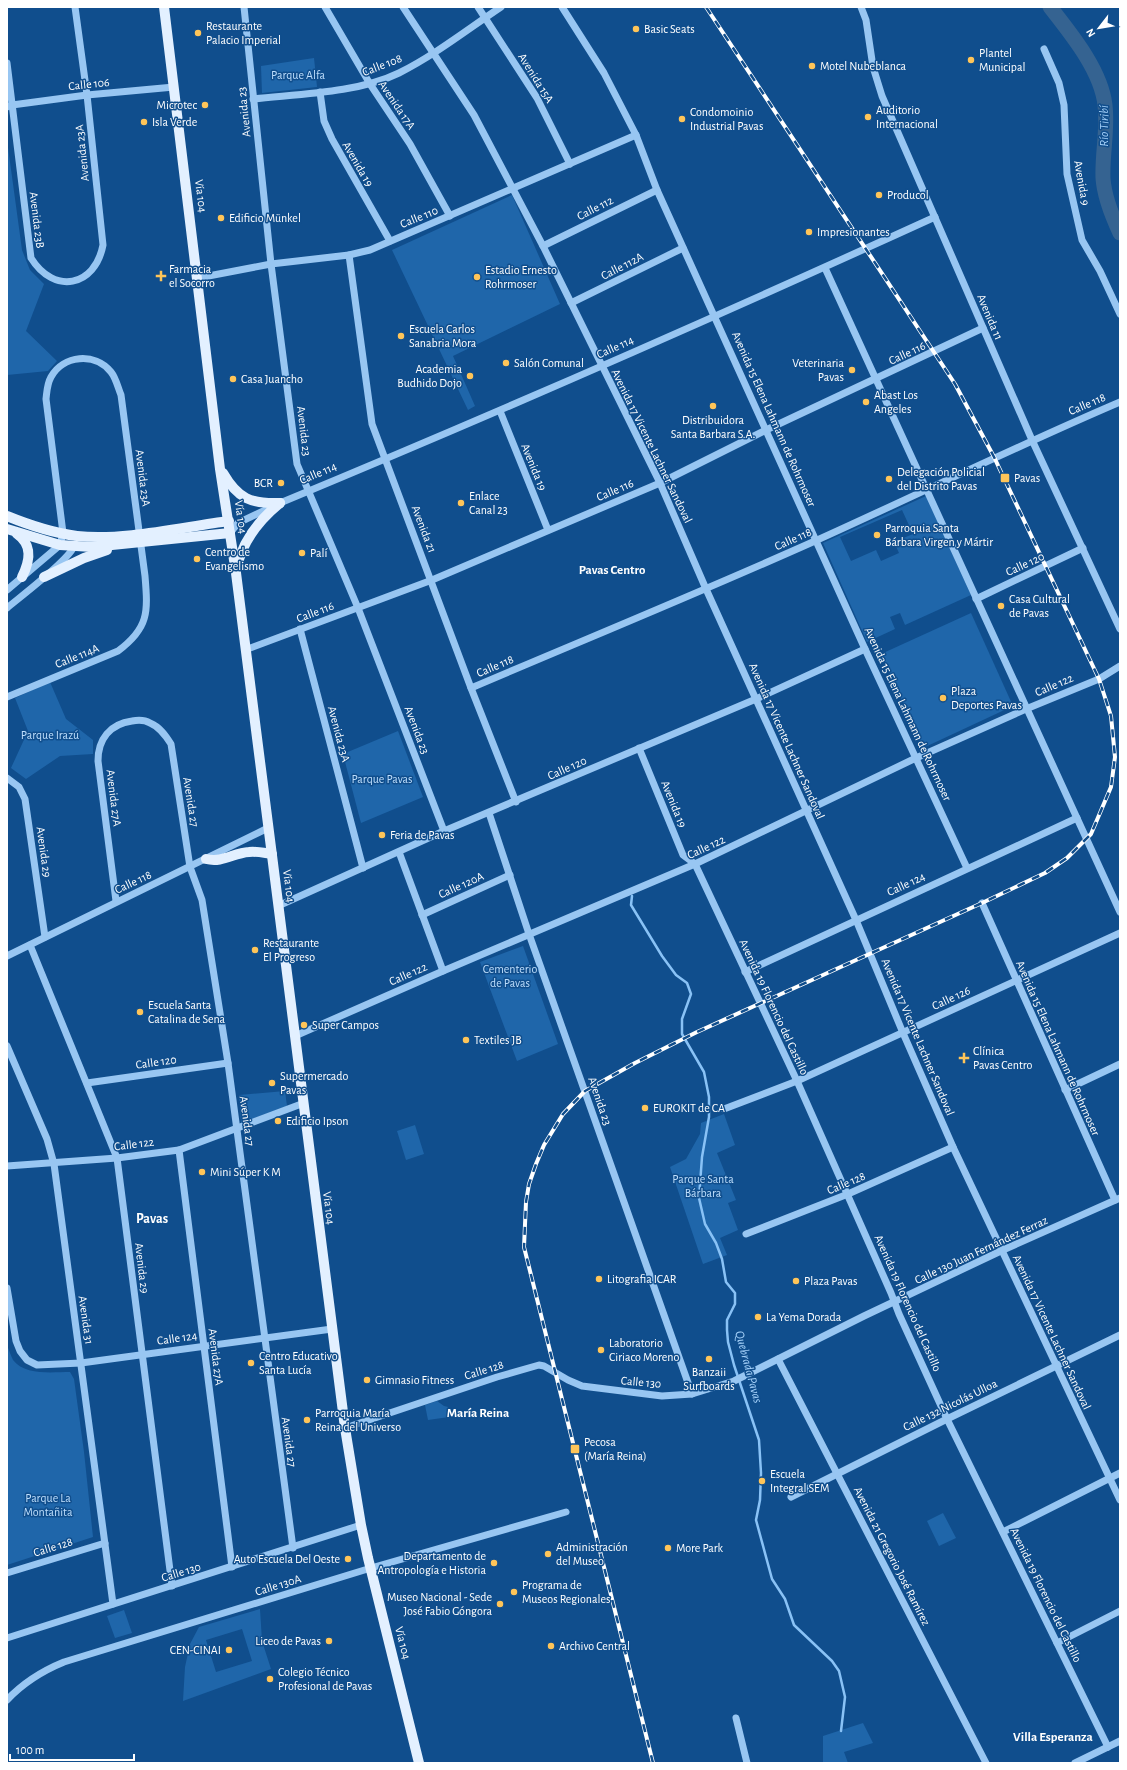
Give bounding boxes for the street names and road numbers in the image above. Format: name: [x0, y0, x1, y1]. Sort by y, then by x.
street label: Avenida 15A: [516, 51, 556, 105]
street label: Calle 108: [361, 52, 404, 78]
street label: Calle 106: [68, 76, 111, 92]
street label: Avenida 17A: [376, 78, 418, 132]
street label: Avenida 23: [235, 86, 253, 138]
street label: Avenida 23A: [73, 124, 91, 182]
street label: Avenida 19: [340, 139, 376, 189]
street label: Avenida 9: [1072, 159, 1092, 207]
street label: Vía 104: [193, 179, 209, 214]
street label: Avenida 23B: [28, 191, 46, 249]
street label: Calle 112: [575, 194, 616, 222]
street label: Calle 110: [398, 204, 440, 230]
street label: Calle 112A: [599, 250, 645, 282]
street label: Avenida 11: [975, 292, 1005, 342]
street label: Avenida 15 Elena Lahmann de Rohrmoser: [730, 330, 818, 508]
street label: Calle 114: [595, 333, 636, 360]
street label: Calle 116: [887, 339, 928, 367]
street label: Avenida 17 Vicente Lachner Sandoval: [609, 367, 695, 525]
street label: Calle 118: [1067, 391, 1108, 417]
street label: Avenida 23: [295, 405, 313, 457]
street label: Avenida 19: [519, 442, 549, 493]
street label: Avenida 23A: [134, 449, 152, 507]
street label: Calle 114: [298, 460, 339, 486]
street label: Calle 116: [595, 477, 636, 503]
street label: Vía 104: [233, 500, 249, 535]
street label: Avenida 21: [410, 504, 438, 554]
street label: Calle 118: [773, 525, 814, 552]
street label: Calle 120: [1004, 550, 1046, 578]
street label: Calle 116: [295, 599, 336, 625]
street label: Avenida 15 Elena Lahmann de Rohrmoser: [862, 625, 954, 803]
street label: Calle 114A: [53, 642, 101, 670]
street label: Calle 118: [475, 653, 516, 679]
street label: Avenida 17 Vicente Lachner Sandoval: [747, 661, 827, 821]
street label: Calle 122: [1033, 671, 1075, 698]
street label: Avenida 23: [402, 704, 432, 756]
street label: Avenida 23A: [326, 705, 352, 763]
street label: Calle 120: [546, 754, 588, 782]
street label: Avenida 27A: [105, 769, 123, 827]
street label: Avenida 27: [181, 776, 201, 828]
street label: Avenida 19: [659, 779, 689, 830]
street label: Avenida 29: [35, 826, 54, 878]
street label: Calle 122: [685, 833, 727, 861]
street label: Calle 118: [113, 868, 154, 896]
street label: Vía 104: [281, 869, 297, 904]
street label: Calle 120A: [437, 870, 485, 900]
street label: Calle 124: [885, 870, 927, 898]
street label: Avenida 19 Florencio del Castillo: [737, 937, 811, 1077]
street label: Avenida 17 Vicente Lachner Sandoval: [879, 957, 957, 1117]
street label: Avenida 15 Elena Lahmann de Rohrmoser: [1014, 959, 1102, 1137]
street label: Calle 122: [387, 960, 429, 988]
street label: Calle 126: [930, 984, 972, 1012]
street label: Calle 120: [135, 1053, 177, 1071]
street label: Avenida 23: [586, 1075, 614, 1127]
street label: Avenida 27: [238, 1095, 256, 1147]
street label: Calle 122: [113, 1136, 155, 1152]
street label: Calle 128: [825, 1169, 867, 1196]
street label: Vía 104: [321, 1191, 337, 1226]
street label: Calle 130 Juan Fernández Ferraz: [913, 1214, 1049, 1286]
street label: Avenida 19 Florencio del Castillo: [872, 1233, 944, 1373]
street label: Avenida 29: [133, 1242, 151, 1294]
street label: Avenida 17 Vicente Lachner Sandoval: [1011, 1253, 1093, 1411]
street label: Avenida 31: [77, 1295, 95, 1345]
street label: Avenida 27A: [207, 1328, 225, 1386]
street label: Calle 124: [156, 1329, 198, 1347]
street label: Calle 128: [463, 1358, 505, 1382]
street label: Calle 130: [620, 1374, 662, 1390]
street label: Calle 132 Nicolás Ulloa: [901, 1377, 999, 1433]
street label: Avenida 27: [280, 1416, 298, 1468]
street label: Avenida 21 Gregorio José Ramírez: [852, 1485, 932, 1627]
street label: Avenida 19 Florencio del Castillo: [1008, 1526, 1084, 1664]
street label: Calle 128: [32, 1535, 74, 1559]
street label: Calle 130: [160, 1560, 202, 1584]
street label: Calle 130A: [253, 1572, 303, 1598]
street label: Vía 104: [393, 1625, 413, 1661]

